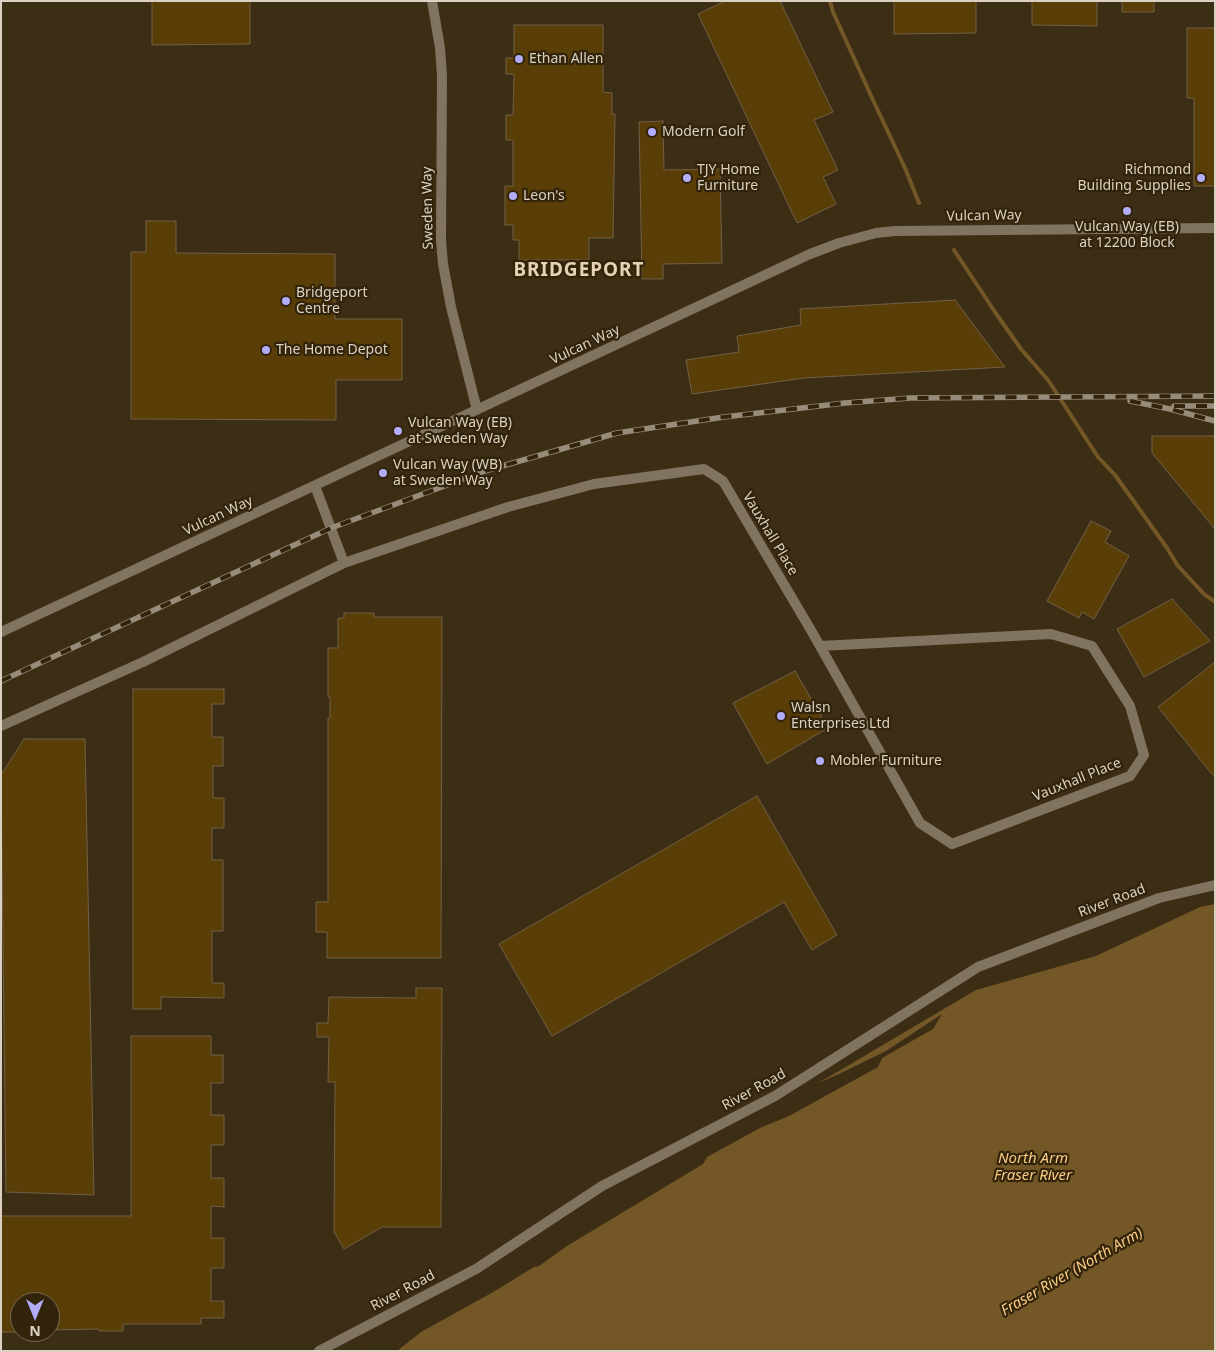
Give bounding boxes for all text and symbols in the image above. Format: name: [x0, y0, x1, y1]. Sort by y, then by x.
place label: Ethan Allen: [529, 51, 603, 67]
marker: Ethan Allen: [513, 53, 525, 65]
place label: Modern Golf: [662, 124, 745, 140]
marker: Modern Golf: [646, 126, 658, 138]
place label: TJY Home Furniture: [697, 162, 760, 194]
place label: Richmond Building Supplies: [1078, 162, 1191, 194]
street label: Sweden Way: [419, 166, 437, 250]
marker: TJY Home Furniture: [681, 172, 693, 184]
marker: Richmond Building Supplies: [1195, 172, 1207, 184]
place label: Leon's: [523, 188, 565, 204]
marker: Leon's: [507, 190, 519, 202]
marker: Vulcan Way (EB) at 12200 Block: [1121, 205, 1133, 217]
street label: Vulcan Way: [946, 207, 1022, 225]
place label: Vulcan Way (EB) at 12200 Block: [1075, 219, 1179, 252]
district label: BRIDGEPORT: [512, 260, 646, 282]
place label: Bridgeport Centre: [296, 285, 368, 318]
marker: Bridgeport Centre: [280, 295, 292, 307]
street label: Vulcan Way: [547, 322, 623, 368]
place label: The Home Depot: [276, 342, 388, 358]
marker: The Home Depot: [260, 344, 272, 356]
place label: Vulcan Way (EB) at Sweden Way: [408, 415, 512, 448]
marker: Vulcan Way (EB) at Sweden Way: [392, 425, 404, 437]
place label: Vulcan Way (WB) at Sweden Way: [393, 457, 502, 490]
marker: Vulcan Way (WB) at Sweden Way: [377, 467, 389, 479]
street label: Vauxhall Place: [739, 489, 801, 579]
street label: Vulcan Way: [180, 493, 256, 539]
place label: Walsn Enterprises Ltd: [791, 700, 890, 732]
marker: Walsn Enterprises Ltd: [775, 710, 787, 722]
place label: Mobler Furniture: [830, 753, 942, 769]
marker: Mobler Furniture: [814, 755, 826, 767]
street label: Vauxhall Place: [1030, 755, 1124, 805]
street label: River Road: [1076, 881, 1148, 921]
street label: River Road: [719, 1066, 789, 1114]
water label: North Arm Fraser River: [994, 1150, 1072, 1185]
water label: Fraser River (North Arm): [998, 1224, 1146, 1320]
street label: River Road: [368, 1267, 438, 1315]
north arrow: [10, 1292, 60, 1342]
text: N: [29, 1322, 41, 1341]

